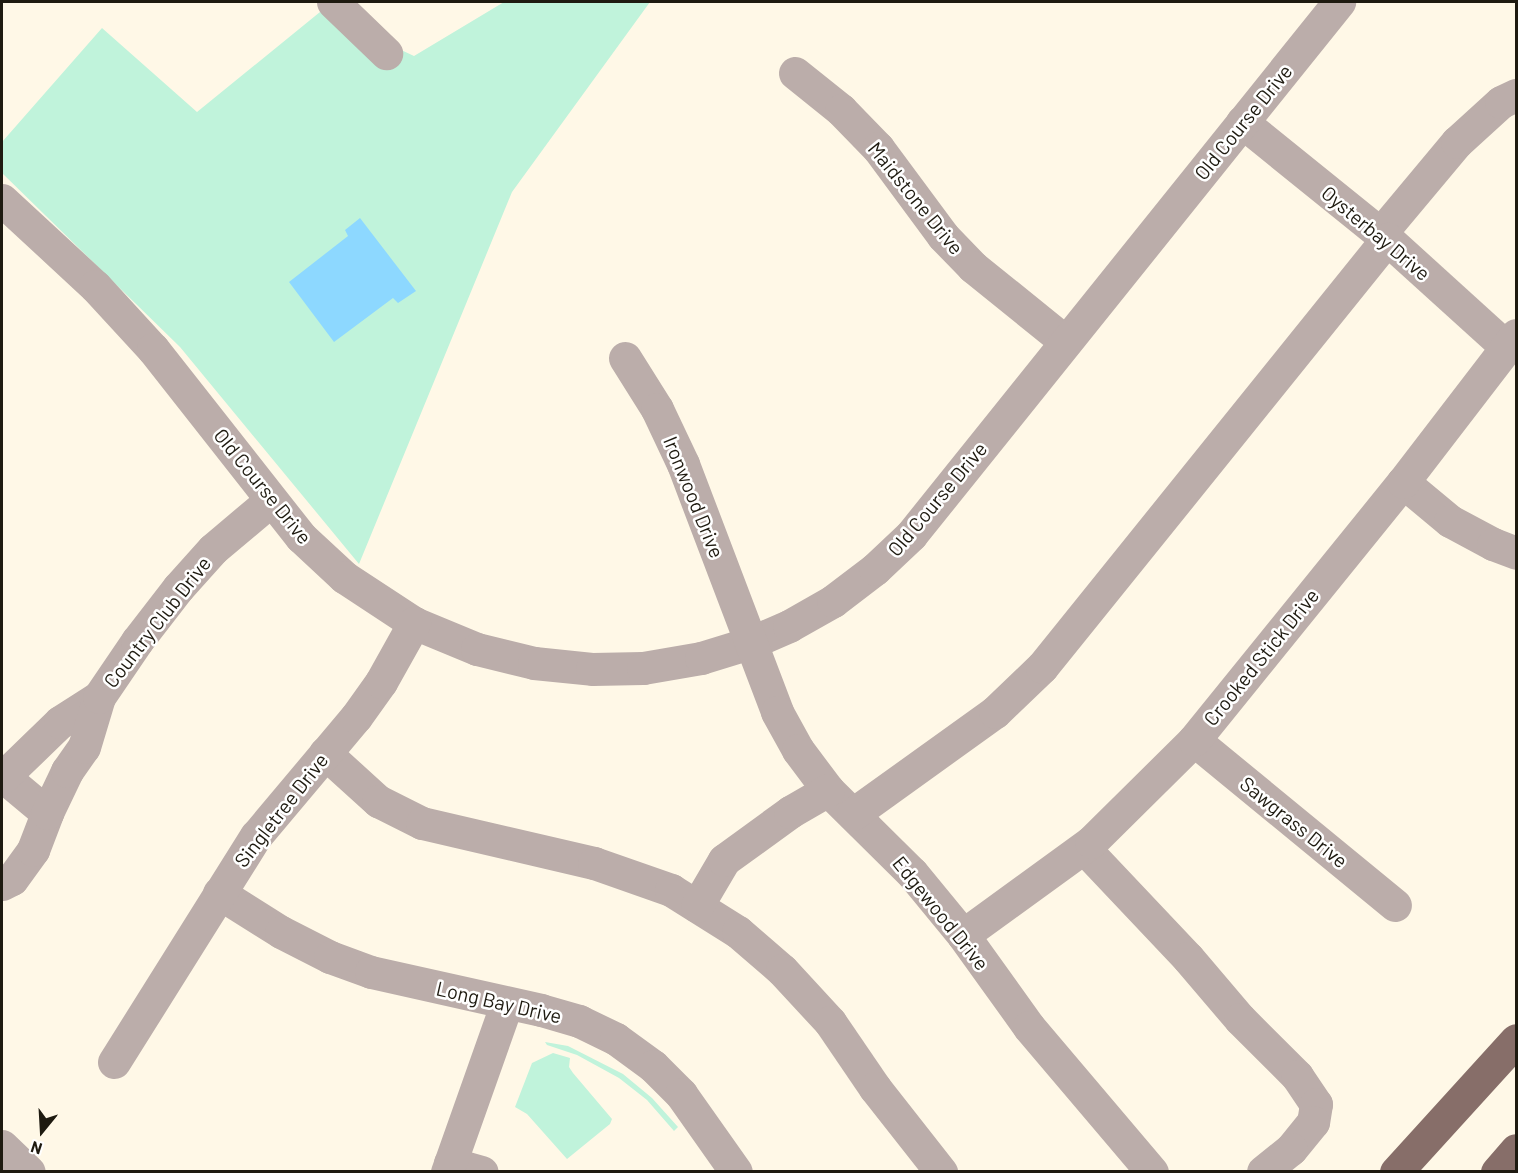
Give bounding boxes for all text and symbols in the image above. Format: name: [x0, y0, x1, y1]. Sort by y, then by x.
street label: Old Course Drive: [1189, 59, 1297, 185]
street label: Maidstone Drive: [863, 137, 969, 259]
street label: Oysterbay Drive: [1317, 181, 1435, 285]
street label: Old Course Drive: [209, 423, 317, 549]
street label: Ironwood Drive: [659, 433, 729, 561]
street label: Old Course Drive: [882, 437, 992, 561]
street label: Country Club Drive: [98, 552, 216, 692]
street label: Crooked Stick Drive: [1198, 584, 1324, 730]
street label: Singletree Drive: [229, 748, 333, 872]
street label: Sawgrass Drive: [1235, 771, 1353, 873]
street label: Edgewood Drive: [888, 851, 994, 975]
street label: Long Bay Drive: [434, 976, 564, 1028]
north arrow: [12, 1101, 72, 1161]
text: N: [28, 1138, 44, 1159]

